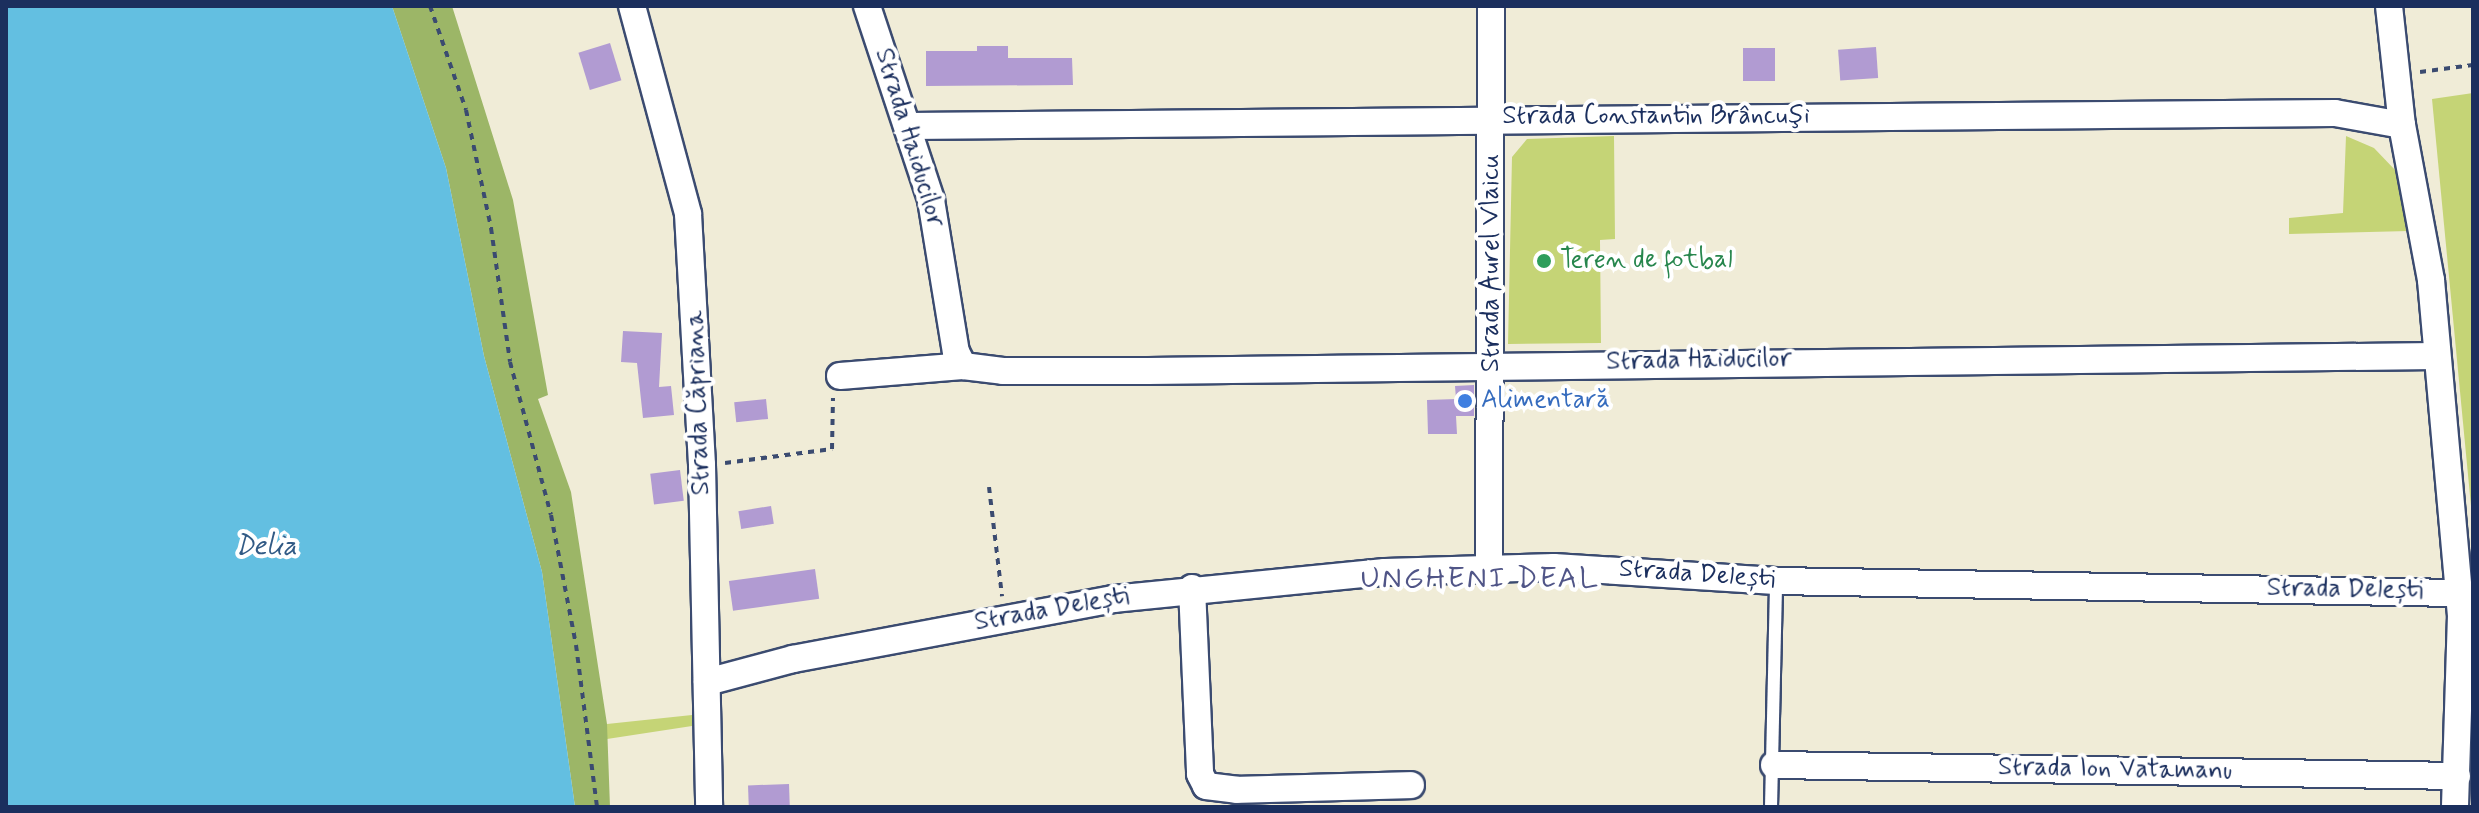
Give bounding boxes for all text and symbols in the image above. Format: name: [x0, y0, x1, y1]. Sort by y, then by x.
street label: Strada Haiducilor: [866, 43, 952, 233]
street label: Strada Constantin Brâncuşi: [1504, 101, 1808, 133]
street label: Strada Aurel Vlaicu: [1476, 158, 1508, 368]
place label: Teren de fotbal: [1560, 245, 1733, 277]
marker: Teren de fotbal: [1535, 252, 1553, 270]
street label: Strada Căpriana: [680, 308, 718, 498]
street label: Strada Haiducilor: [1604, 344, 1794, 378]
place label: Alimentară: [1481, 385, 1610, 417]
marker: Alimentară: [1456, 392, 1474, 410]
water label: Delia: [235, 530, 297, 564]
street label: Strada Delești: [1617, 554, 1777, 596]
district label: UNGHENI DEAL: [1363, 561, 1597, 597]
street label: Strada Delești: [2266, 573, 2424, 607]
street label: Strada Delești: [972, 581, 1132, 639]
street label: Strada Ion Vatamanu: [1993, 752, 2237, 788]

